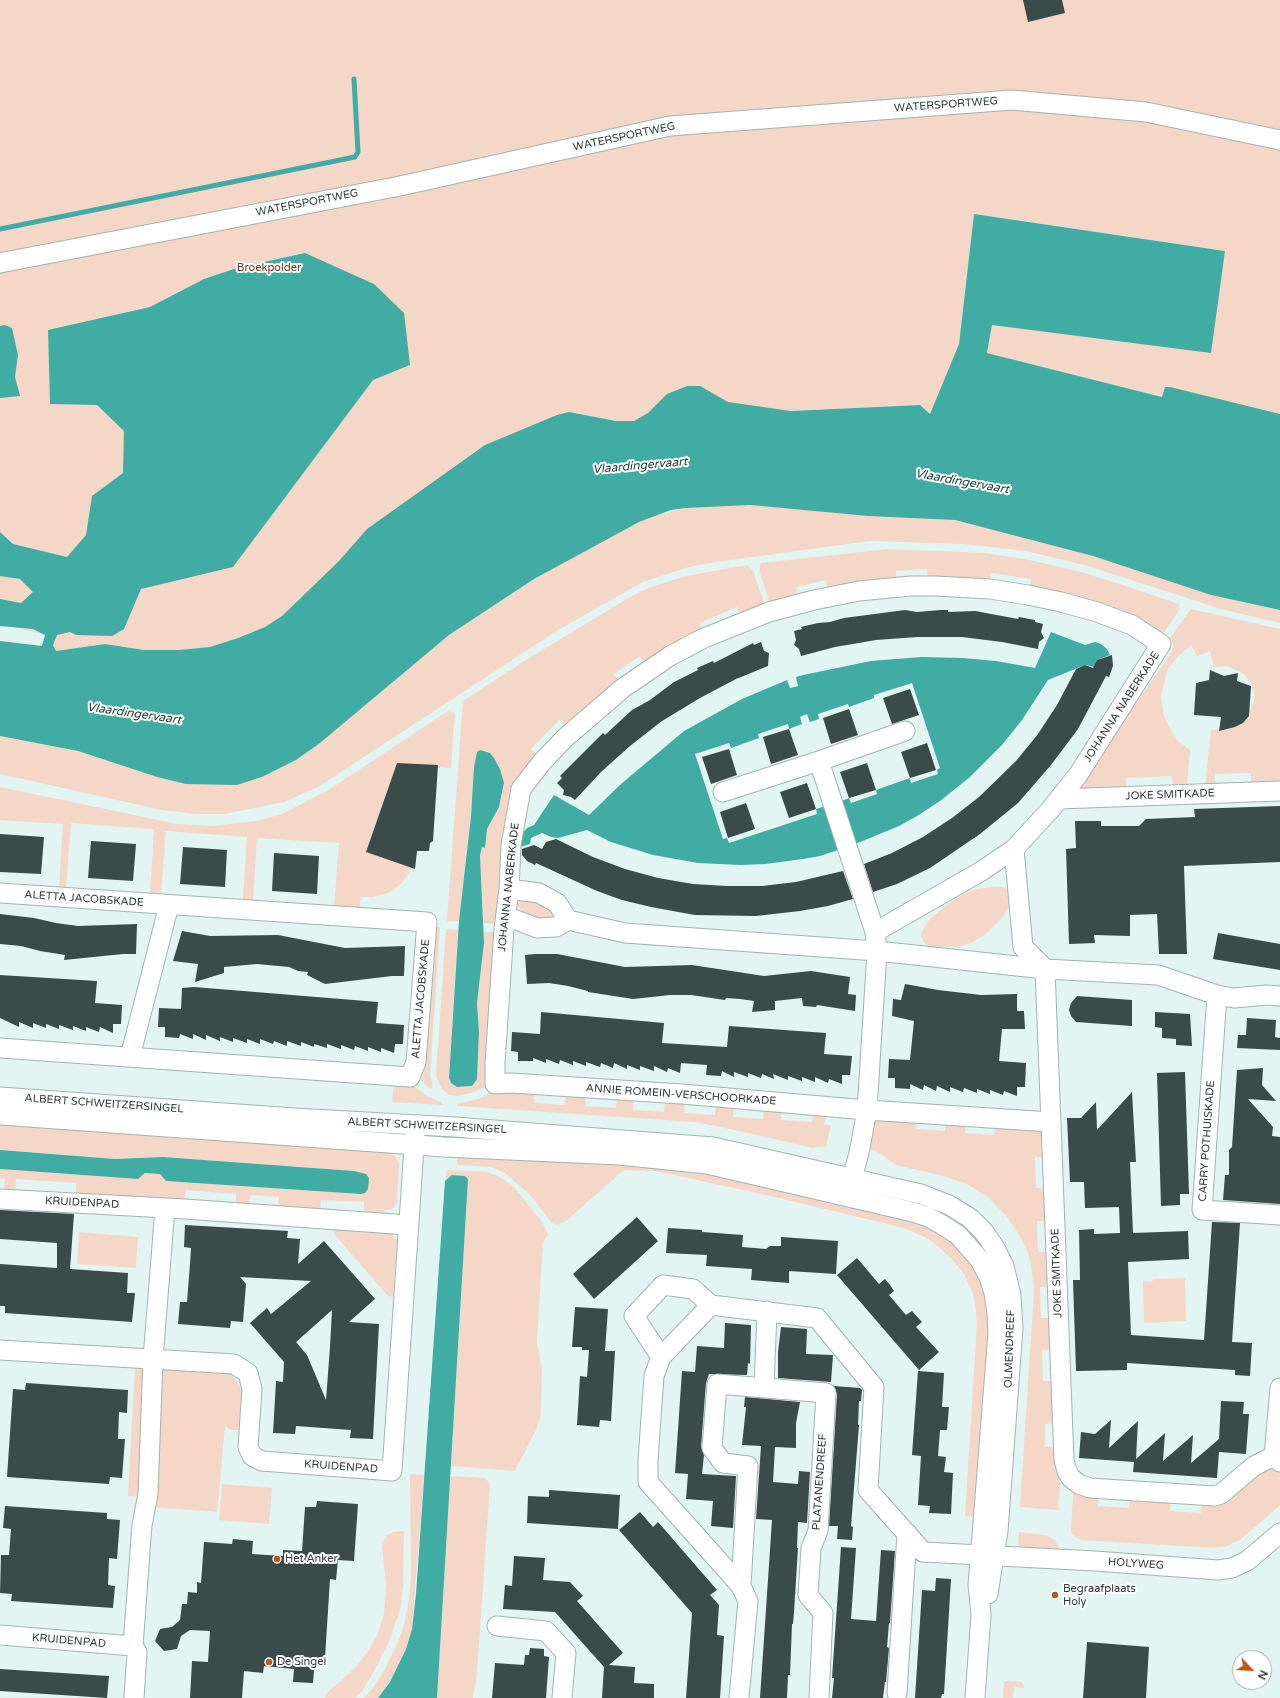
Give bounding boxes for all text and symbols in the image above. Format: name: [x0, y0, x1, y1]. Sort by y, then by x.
street label: WATERSPORTWEG: [894, 95, 998, 115]
street label: WATERSPORTWEG: [572, 120, 676, 154]
street label: WATERSPORTWEG: [255, 187, 359, 219]
park label: Broekpolder: [237, 261, 301, 275]
water label: Vlaardingervaart: [592, 455, 688, 477]
water label: Vlaardingervaart: [914, 467, 1010, 497]
street label: JOHANNA NABERKADE: [1081, 649, 1163, 765]
water label: Vlaardingervaart: [86, 700, 182, 728]
street label: JOKE SMITKADE: [1125, 787, 1215, 803]
street label: JOHANNA NABERKADE: [496, 822, 522, 952]
street label: ALETTA JACOBSKADE: [24, 888, 144, 910]
street label: ALETTA JACOBSKADE: [409, 939, 433, 1059]
street label: CARRY POTHUISKADE: [1196, 1080, 1218, 1202]
street label: ANNIE ROMEIN-VERSCHOORKADE: [585, 1082, 777, 1108]
street label: ALBERT SCHWEITZERSINGEL: [24, 1092, 184, 1116]
street label: ALBERT SCHWEITZERSINGEL: [347, 1115, 507, 1137]
street label: KRUIDENPAD: [45, 1194, 119, 1212]
street label: JOKE SMITKADE: [1049, 1228, 1065, 1318]
street label: OLMENDREEF: [1002, 1310, 1018, 1388]
street label: PLATANENDREEF: [810, 1433, 830, 1531]
street label: KRUIDENPAD: [304, 1458, 378, 1476]
place label: Het Anker: [285, 1552, 338, 1566]
marker: Het Anker: [272, 1554, 282, 1564]
street label: HOLYWEG: [1108, 1555, 1164, 1573]
place label: Begraafplaats Holy: [1063, 1582, 1136, 1608]
marker: Begraafplaats Holy: [1050, 1590, 1060, 1600]
street label: KRUIDENPAD: [31, 1631, 107, 1651]
north arrow: [1232, 1650, 1272, 1690]
place label: De Singel: [277, 1655, 326, 1669]
marker: De Singel: [264, 1657, 274, 1667]
text: N: [1255, 1668, 1270, 1682]

